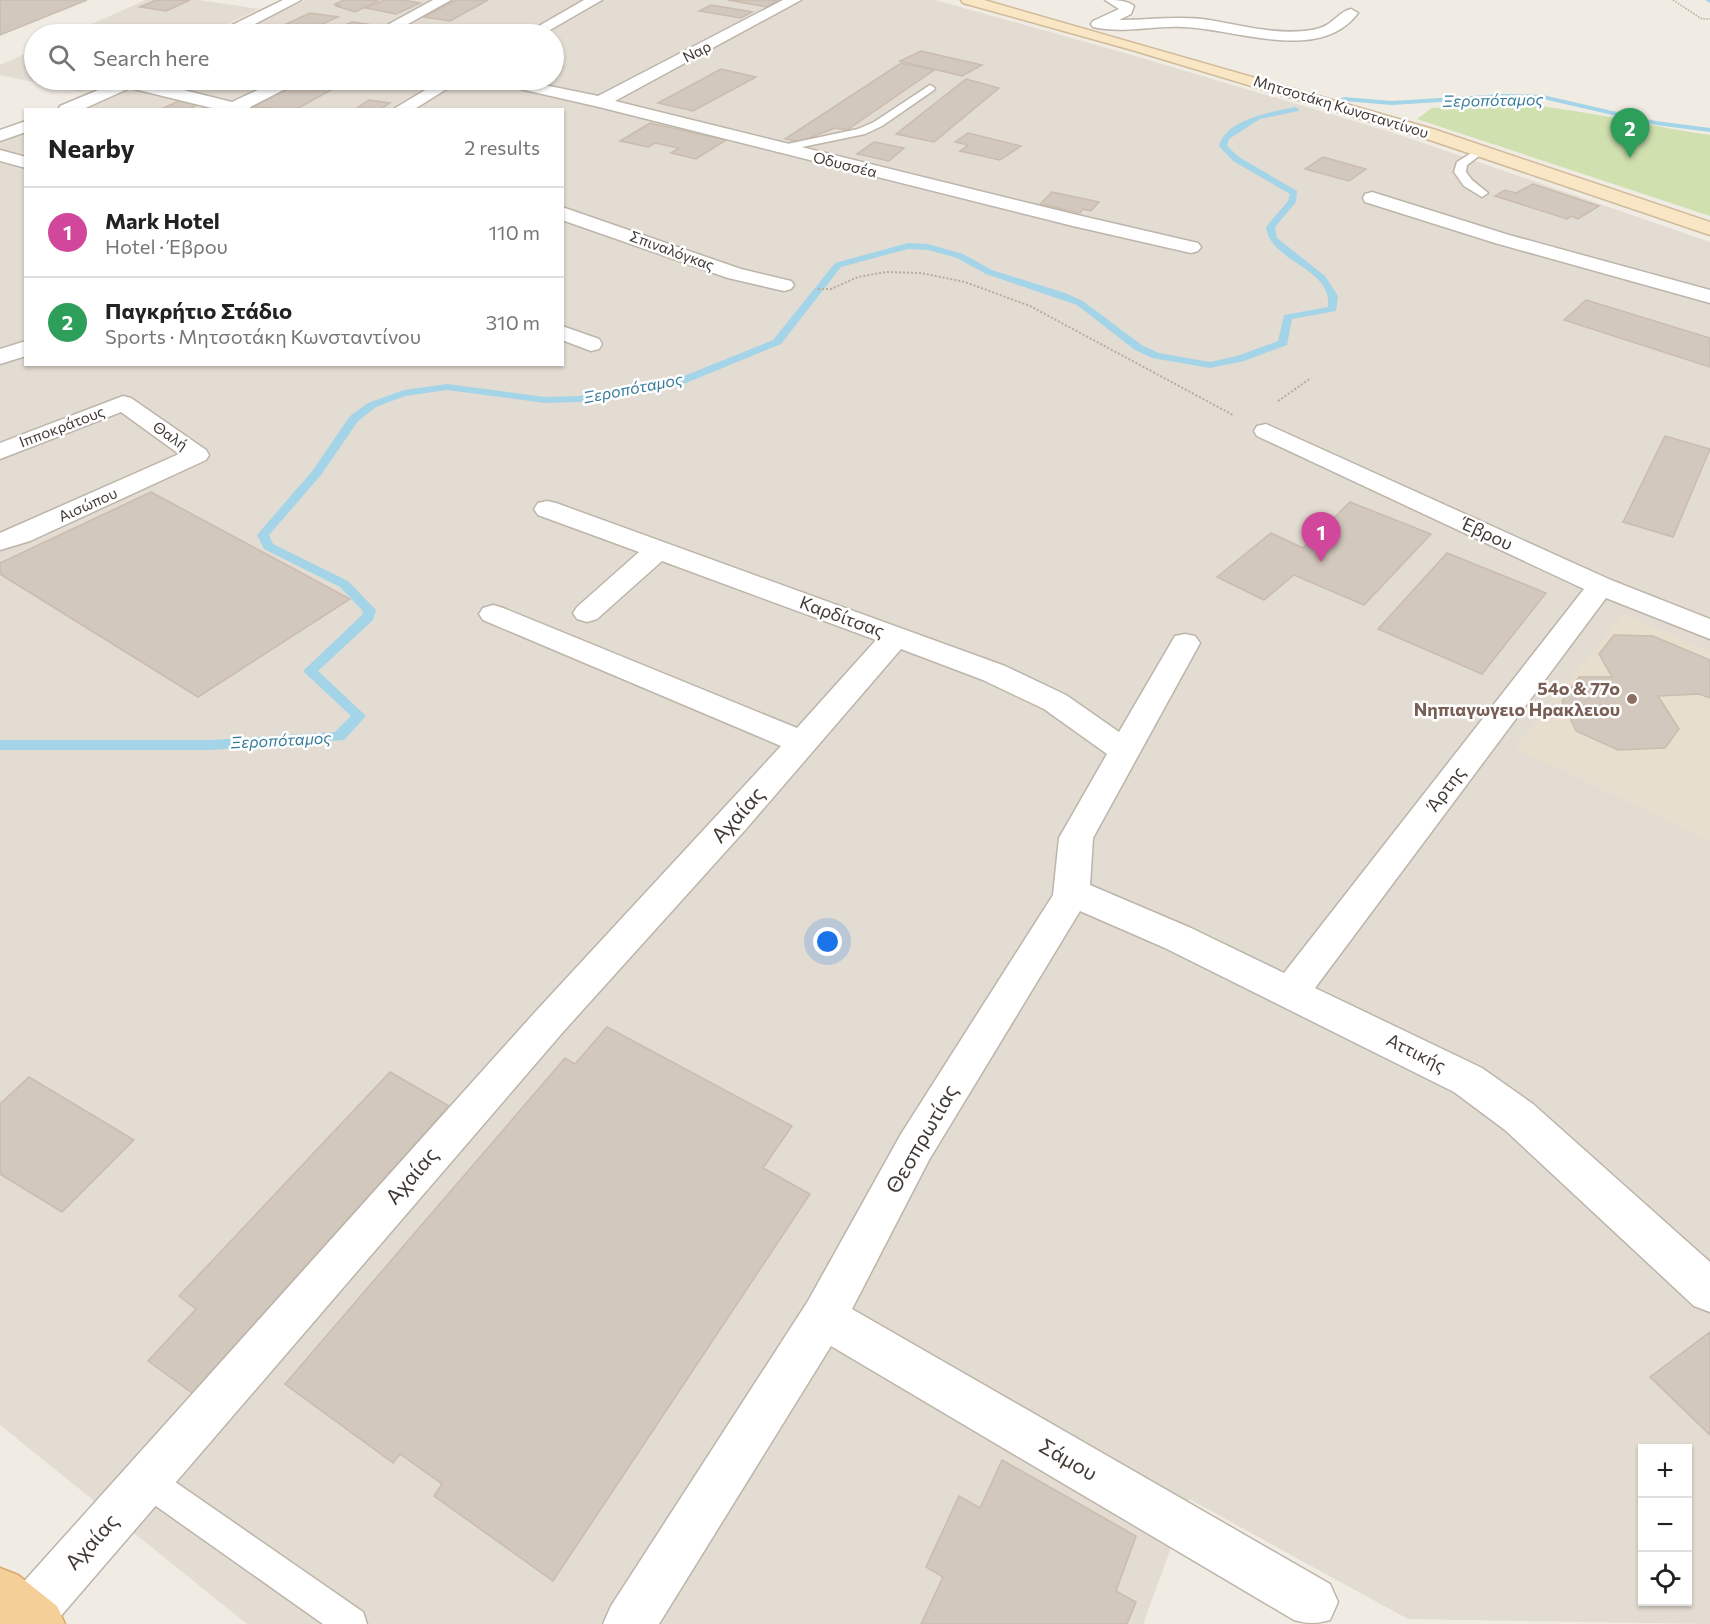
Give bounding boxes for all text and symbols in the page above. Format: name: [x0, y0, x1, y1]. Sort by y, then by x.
search box: [24, 24, 564, 90]
street label: Ναρ: [679, 36, 714, 66]
icon: search: [45, 41, 78, 74]
text: Search here: [93, 44, 209, 71]
street label: Μητσοτάκη Κωνσταντίνου: [1252, 71, 1431, 141]
water label: Ξεροπόταμος: [1442, 89, 1544, 110]
pin: 2: [1610, 108, 1650, 158]
text: Nearby: [48, 132, 135, 163]
text: 2 results: [464, 135, 540, 159]
street label: Οδυσσέα: [811, 147, 879, 181]
text: Mark Hotel: [105, 207, 220, 234]
text: 1: [63, 220, 72, 244]
text: 110 m: [489, 220, 540, 244]
street label: Σπιναλόγκας: [628, 226, 717, 274]
text: Hotel · Έβρου: [105, 234, 228, 258]
text: Παγκρήτιο Στάδιο: [105, 297, 292, 324]
text: 2: [62, 310, 73, 334]
text: 310 m: [486, 310, 540, 334]
text: Sports · Μητσοτάκη Κωνσταντίνου: [105, 324, 421, 348]
water label: Ξεροπόταμος: [581, 369, 684, 407]
street label: Ιπποκράτους: [16, 402, 107, 451]
street label: Θαλή: [150, 417, 191, 453]
street label: Αισώπου: [55, 483, 120, 525]
street label: Έβρου: [1456, 511, 1517, 554]
pin: 1: [1302, 512, 1340, 562]
street label: Καρδίτσας: [797, 591, 888, 642]
place label: 54ο & 77ο Νηπιαγωγειο Ηρακλειου: [1414, 677, 1620, 720]
marker: 54ο & 77ο Νηπιαγωγειο Ηρακλειου: [1625, 692, 1639, 706]
water label: Ξεροπόταμος: [229, 727, 332, 752]
street label: Άρτης: [1421, 761, 1469, 816]
street label: Αχαίας: [705, 781, 769, 847]
your location: [813, 927, 842, 956]
street label: Αττικής: [1383, 1028, 1450, 1076]
street label: Θεσπρωτίας: [879, 1079, 962, 1197]
street label: Αχαίας: [379, 1142, 442, 1209]
street label: Σάμου: [1035, 1432, 1102, 1485]
map controls: [1638, 1444, 1692, 1606]
button: +: [1638, 1444, 1692, 1498]
button: −: [1638, 1498, 1692, 1552]
street label: Αχαίας: [59, 1508, 123, 1574]
button: locate: [1638, 1552, 1692, 1606]

